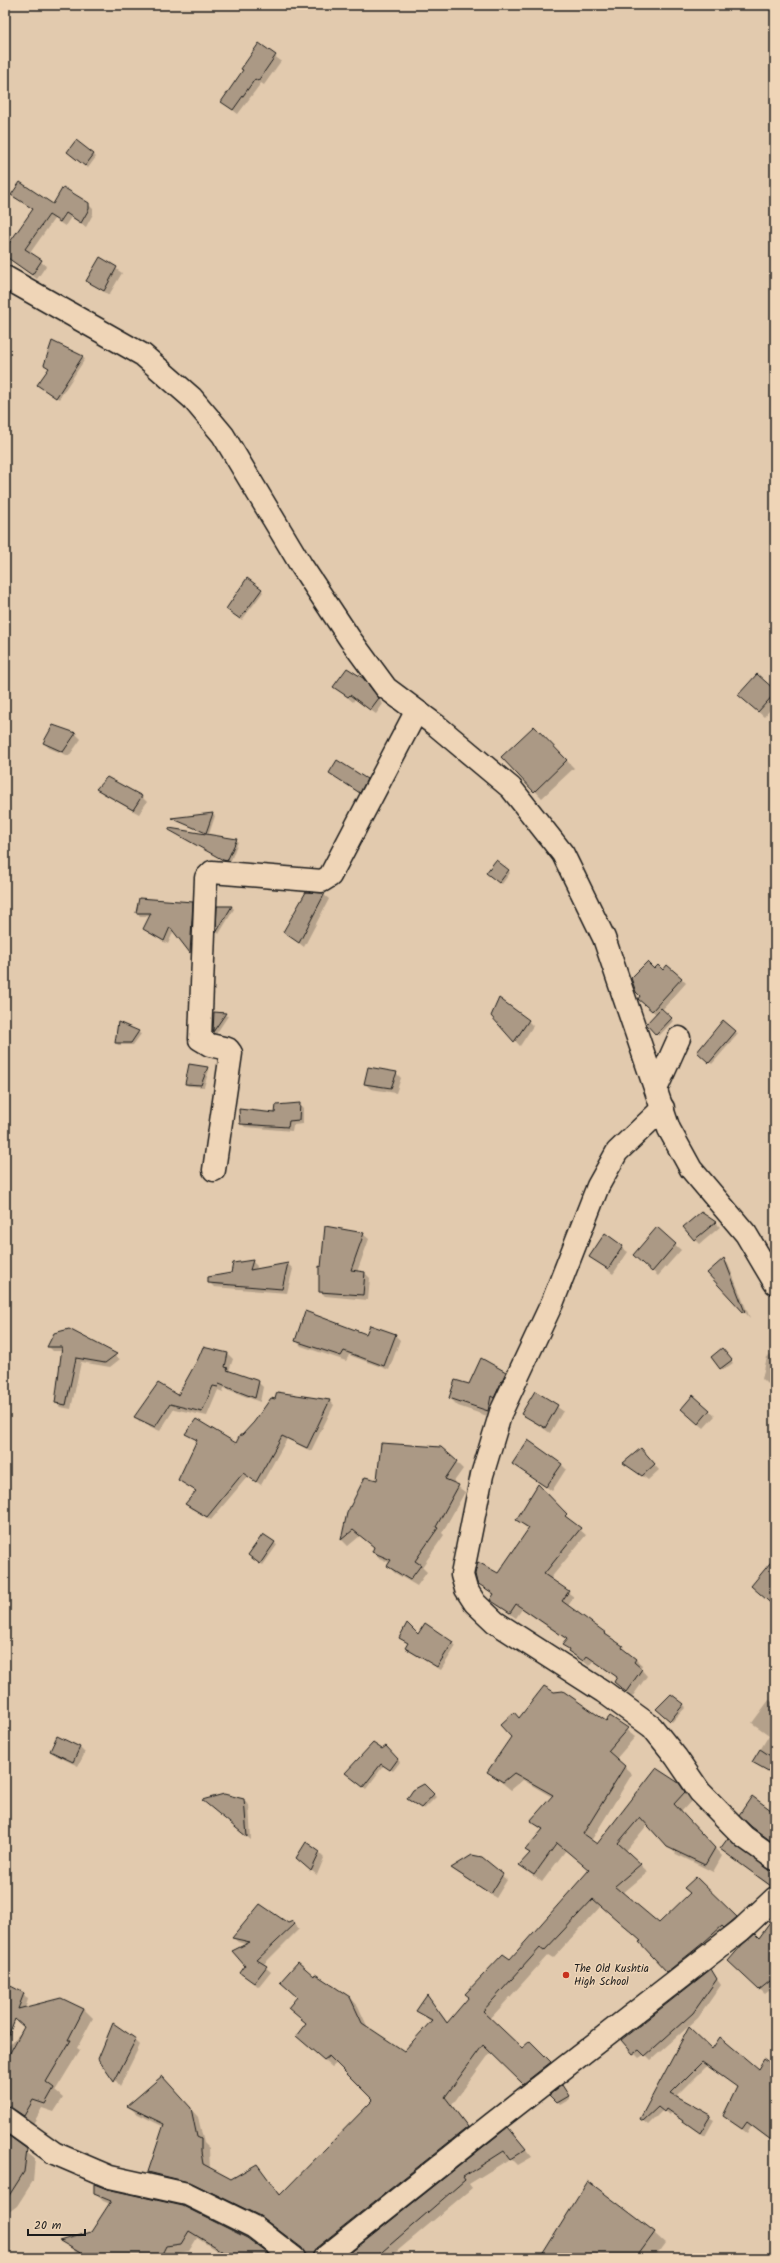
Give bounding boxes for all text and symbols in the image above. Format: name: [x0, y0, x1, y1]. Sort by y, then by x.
place label: The Old Kushtia High School: [574, 1960, 649, 1991]
marker: The Old Kushtia High School: [561, 1970, 571, 1980]
scale bar: [28, 2211, 85, 2237]
text: 20 m: [34, 2216, 62, 2235]

